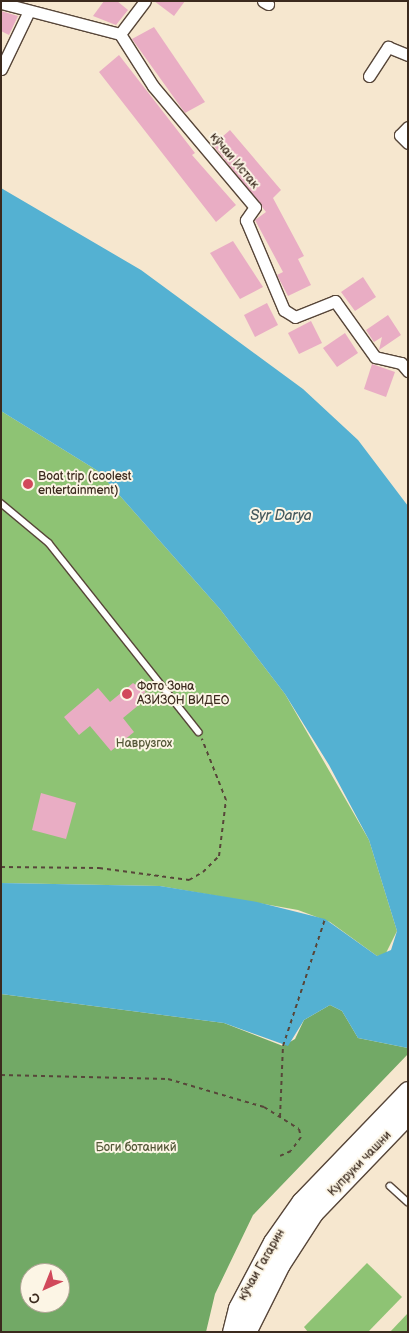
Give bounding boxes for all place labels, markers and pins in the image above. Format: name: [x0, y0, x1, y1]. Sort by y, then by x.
place label: Boat trip (coolest entertainment): [38, 470, 131, 498]
marker: Boat trip (coolest entertainment): [22, 478, 34, 490]
place label: Фото Зона АЗИЗОН ВИДЕО: [137, 680, 229, 708]
marker: Фото Зона АЗИЗОН ВИДЕО: [121, 688, 133, 700]

